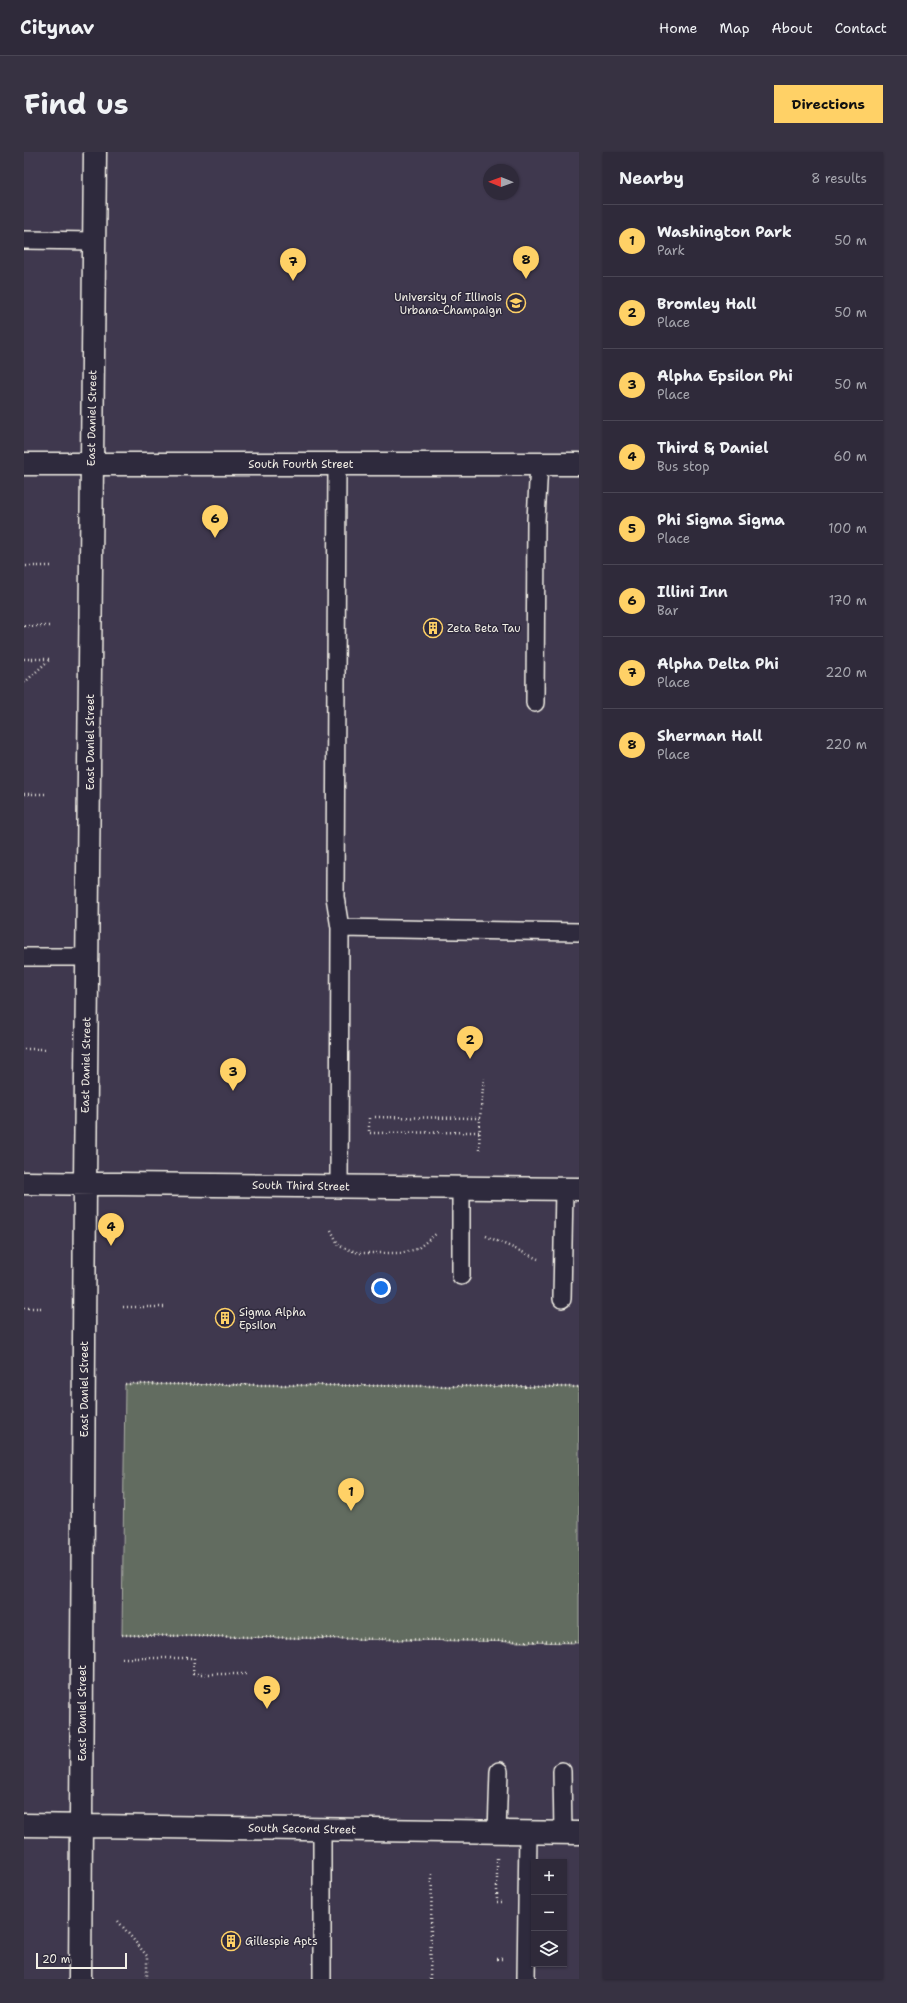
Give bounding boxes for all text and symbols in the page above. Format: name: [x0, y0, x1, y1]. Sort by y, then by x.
text: Citynav: [20, 15, 94, 40]
text: Home: [659, 19, 698, 37]
text: Map: [720, 19, 750, 37]
text: About: [772, 19, 813, 37]
text: Contact: [835, 19, 887, 37]
text: Find us: [24, 85, 129, 123]
button: Directions: [774, 85, 883, 123]
north arrow: [483, 164, 519, 200]
text: Nearby: [619, 167, 684, 189]
text: 8 results: [811, 170, 867, 187]
text: Washington Park: [657, 222, 792, 242]
text: 1: [629, 232, 635, 249]
text: 50 m: [834, 232, 867, 249]
text: Park: [657, 242, 685, 259]
pin: 8: [513, 246, 539, 279]
pin: 7: [280, 248, 306, 281]
place label: University of Illinois Urbana-Champaign: [394, 290, 502, 318]
school or university icon: University of Illinois Urbana-Champaign: [505, 292, 527, 314]
text: Bromley Hall: [657, 294, 757, 314]
text: 2: [627, 304, 637, 321]
text: 50 m: [834, 304, 867, 321]
text: Place: [657, 314, 690, 331]
text: Alpha Epsilon Phi: [657, 366, 793, 386]
street label: East Daniel Street: [84, 370, 100, 466]
text: 3: [627, 376, 637, 393]
text: 50 m: [834, 376, 867, 393]
text: Place: [657, 386, 690, 403]
text: Third & Daniel: [657, 438, 768, 458]
text: 4: [627, 448, 637, 465]
text: 60 m: [834, 448, 867, 465]
street label: South Fourth Street: [248, 457, 354, 472]
text: Bus stop: [657, 458, 709, 475]
pin: 6: [202, 505, 228, 538]
text: Phi Sigma Sigma: [657, 510, 785, 530]
text: 5: [628, 520, 636, 537]
text: 100 m: [828, 520, 867, 537]
text: Place: [657, 530, 690, 547]
text: Illini Inn: [657, 582, 728, 602]
text: 6: [627, 592, 637, 609]
text: 170 m: [829, 592, 867, 609]
text: Bar: [657, 602, 679, 619]
building icon: Zeta Beta Tau: [422, 617, 444, 639]
place label: Zeta Beta Tau: [447, 621, 521, 636]
text: Alpha Delta Phi: [657, 654, 779, 674]
text: 7: [627, 664, 637, 681]
text: 220 m: [825, 664, 867, 681]
text: Place: [657, 674, 690, 691]
street label: East Daniel Street: [83, 694, 98, 790]
text: Sherman Hall: [657, 726, 762, 746]
text: 8: [627, 736, 637, 753]
text: 220 m: [825, 736, 867, 753]
text: Place: [657, 746, 690, 763]
street label: East Daniel Street: [78, 1017, 94, 1113]
pin: 2: [457, 1026, 483, 1059]
pin: 3: [220, 1058, 246, 1091]
street label: South Third Street: [252, 1178, 350, 1194]
pin: 4: [98, 1213, 124, 1246]
your location: [371, 1278, 391, 1298]
place label: Sigma Alpha Epsilon: [239, 1305, 306, 1333]
building icon: Sigma Alpha Epsilon: [214, 1307, 236, 1329]
street label: East Daniel Street: [77, 1341, 92, 1437]
pin: 1: [338, 1478, 364, 1511]
street label: East Daniel Street: [75, 1665, 90, 1761]
pin: 5: [254, 1676, 280, 1709]
street label: South Second Street: [248, 1821, 356, 1837]
map controls: [531, 1859, 567, 1967]
button: +: [531, 1859, 567, 1895]
button: −: [531, 1895, 567, 1931]
building icon: Gillespie Apts: [220, 1930, 242, 1952]
button: layers: [531, 1931, 567, 1967]
place label: Gillespie Apts: [245, 1934, 318, 1949]
scale bar: [36, 1951, 127, 1970]
text: 20 m: [42, 1952, 70, 1967]

